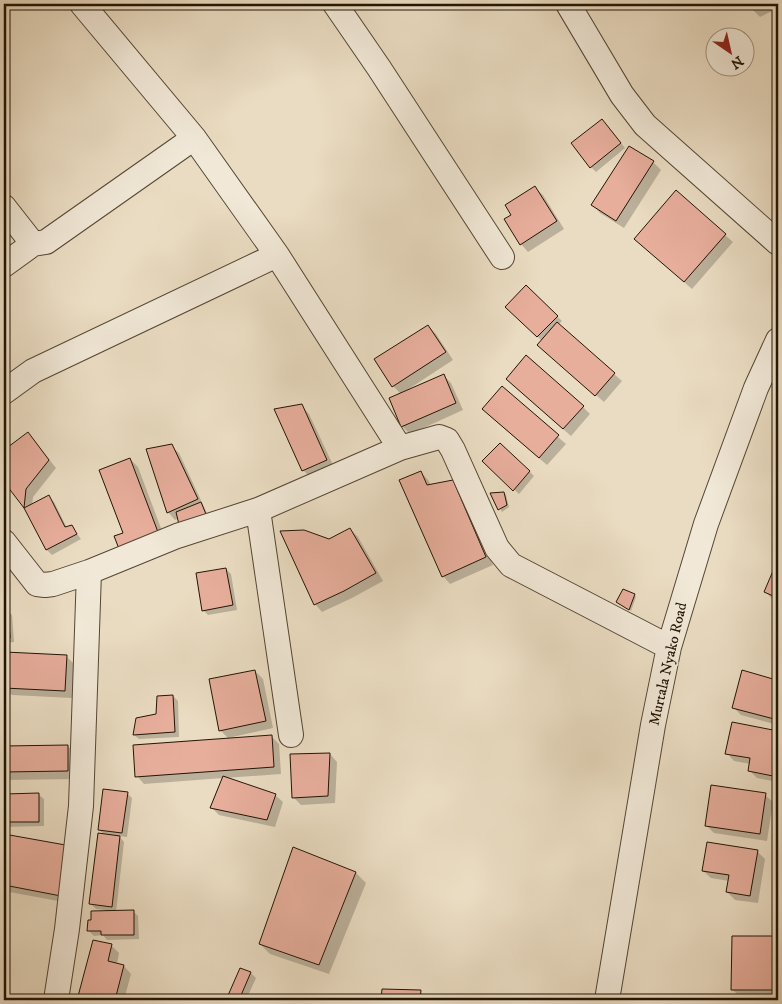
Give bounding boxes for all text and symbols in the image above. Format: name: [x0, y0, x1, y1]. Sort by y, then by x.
north arrow: [704, 28, 754, 78]
text: N: [726, 51, 747, 73]
street label: Murtala Nyako Road: [645, 600, 692, 727]

